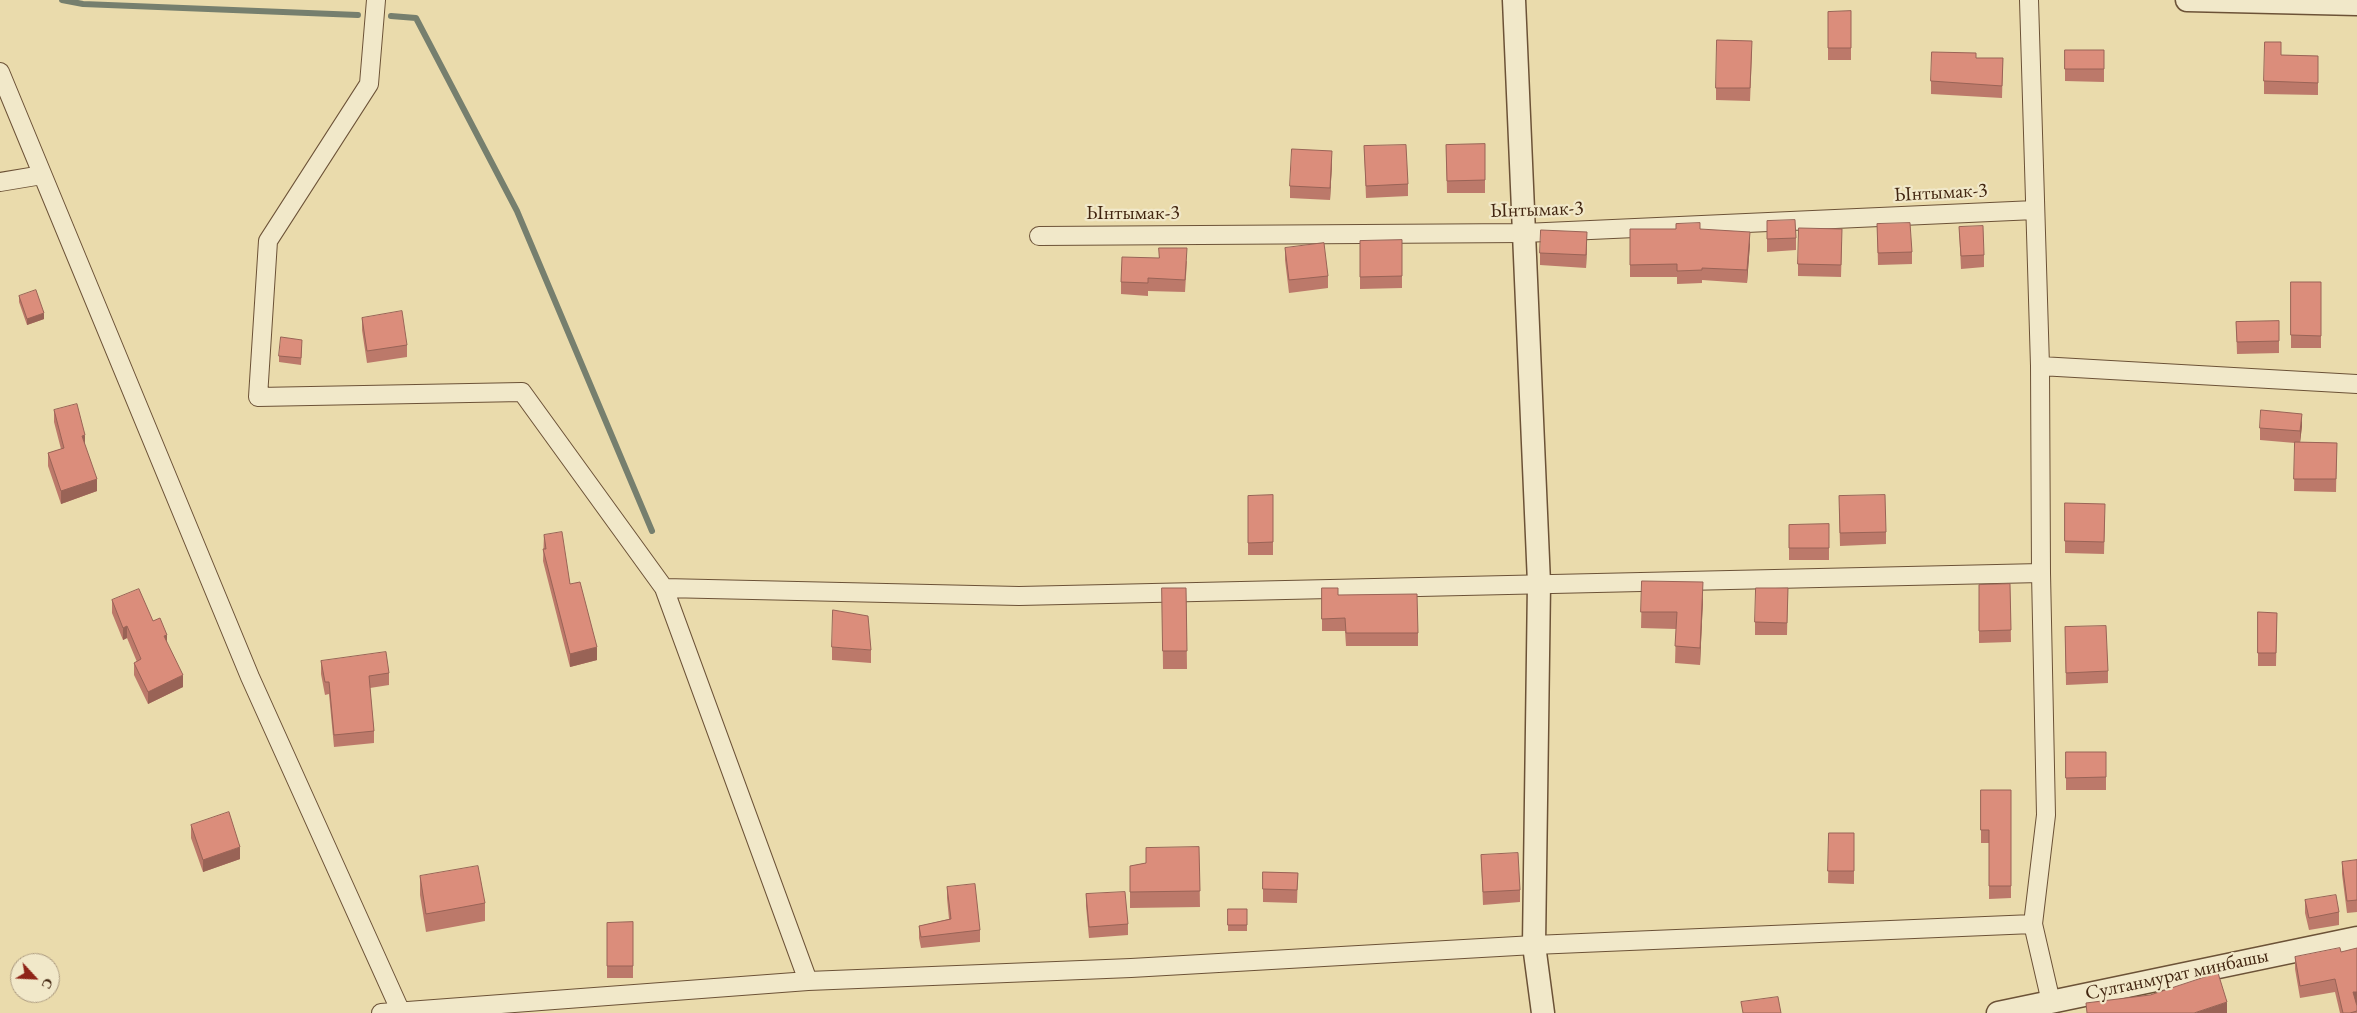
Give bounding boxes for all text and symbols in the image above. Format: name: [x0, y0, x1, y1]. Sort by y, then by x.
street label: Ынтымак-3: [1894, 179, 1988, 207]
street label: Ынтымак-3: [1490, 196, 1584, 224]
street label: Ынтымак-3: [1086, 202, 1180, 226]
street label: Султанмурат минбашы: [2083, 944, 2271, 1006]
north arrow: [10, 953, 60, 1003]
text: С: [37, 976, 58, 992]

